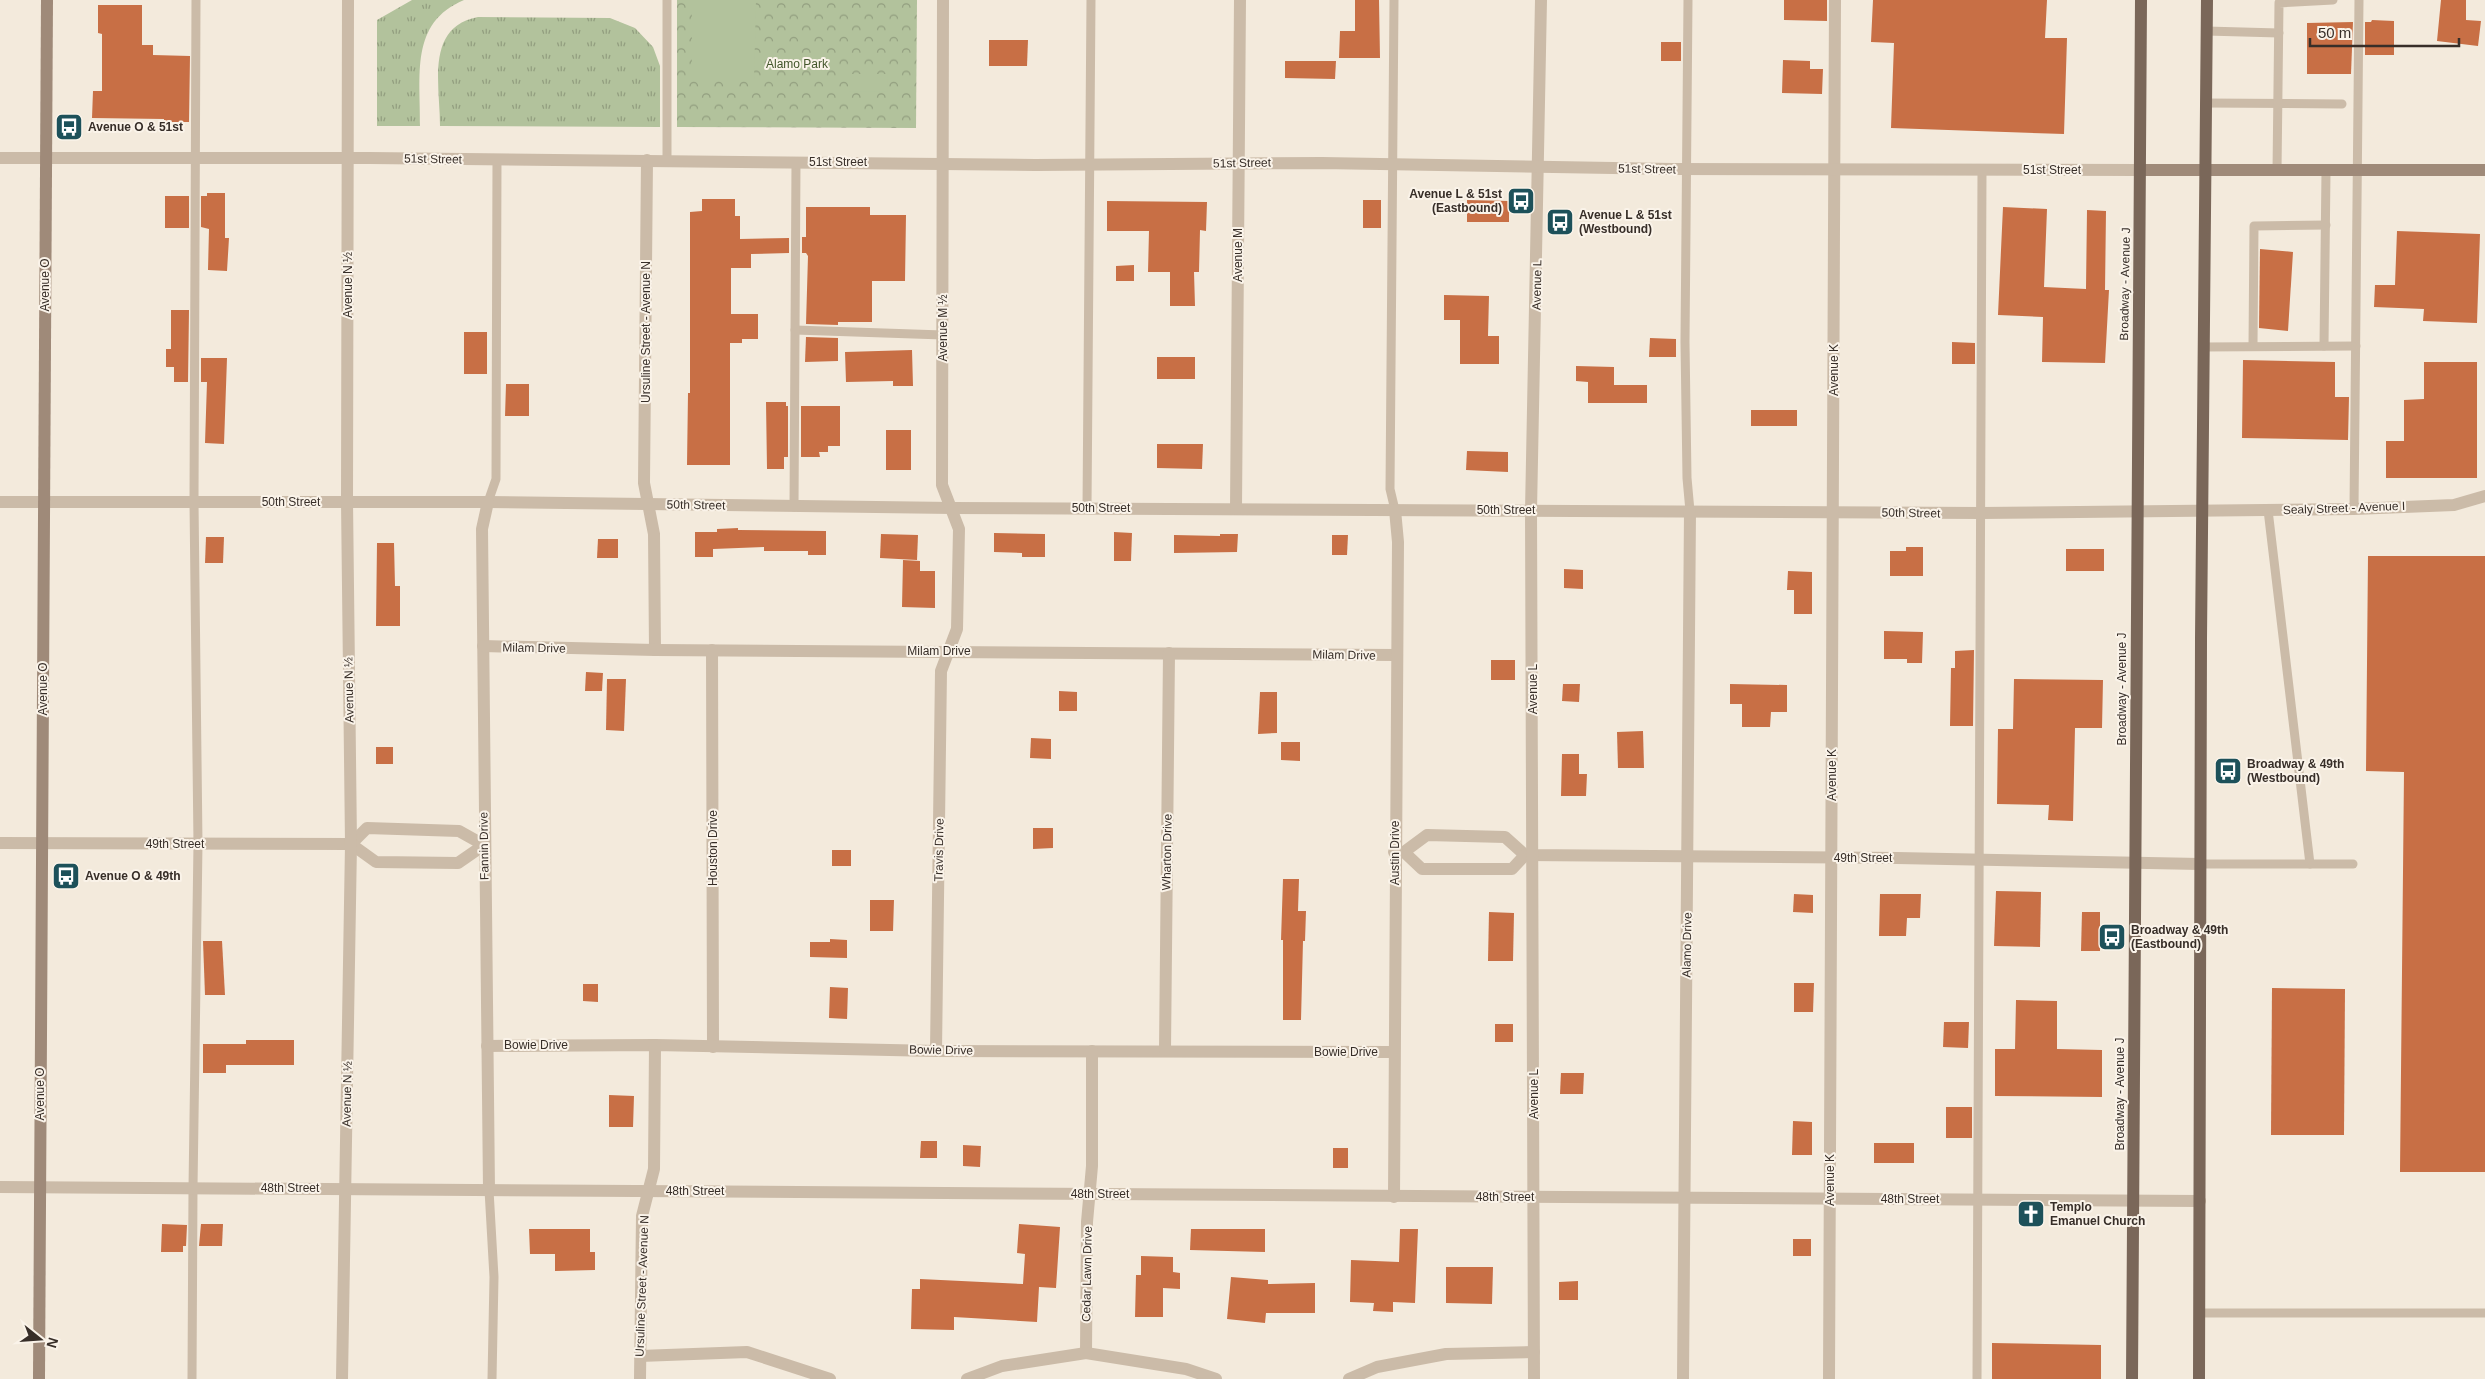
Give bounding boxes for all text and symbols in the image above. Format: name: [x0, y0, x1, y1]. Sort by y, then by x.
scale bar: [2310, 15, 2459, 47]
text: 50 m: [2318, 24, 2351, 41]
park label: Alamo Park: [766, 57, 829, 71]
bus stop icon: Avenue O & 51st: [54, 112, 84, 142]
place label: Avenue O & 51st: [88, 120, 183, 134]
street label: 51st Street: [404, 151, 463, 167]
street label: 51st Street: [809, 155, 868, 169]
street label: 51st Street: [1213, 155, 1272, 171]
street label: 51st Street: [1618, 161, 1677, 177]
street label: 51st Street: [2023, 163, 2082, 177]
bus stop icon: Avenue L & 51st (Eastbound): [1506, 186, 1536, 216]
place label: Avenue L & 51st (Eastbound): [1409, 187, 1502, 215]
bus stop icon: Avenue L & 51st (Westbound): [1545, 207, 1575, 237]
place label: Avenue L & 51st (Westbound): [1579, 208, 1672, 236]
street label: Broadway - Avenue J: [2117, 227, 2133, 341]
street label: Avenue M: [1231, 228, 1245, 282]
street label: Avenue N ½: [341, 252, 355, 318]
street label: Avenue O: [38, 258, 52, 312]
street label: Avenue L: [1530, 259, 1544, 310]
street label: Ursuline Street - Avenue N: [639, 261, 653, 403]
street label: Avenue M ½: [936, 294, 950, 362]
street label: Avenue K: [1827, 344, 1841, 396]
street label: 50th Street: [262, 495, 321, 509]
street label: 50th Street: [667, 497, 726, 513]
street label: Sealy Street - Avenue I: [2283, 499, 2405, 517]
street label: 50th Street: [1072, 501, 1131, 515]
street label: 50th Street: [1477, 503, 1536, 517]
street label: 50th Street: [1882, 505, 1941, 521]
street label: Broadway - Avenue J: [2115, 632, 2129, 746]
street label: Milam Drive: [502, 640, 566, 656]
street label: Milam Drive: [907, 644, 971, 658]
street label: Milam Drive: [1312, 647, 1376, 663]
street label: Avenue N ½: [341, 657, 357, 723]
street label: Avenue O: [36, 662, 50, 716]
street label: Avenue L: [1526, 663, 1540, 714]
street label: Avenue K: [1825, 749, 1839, 801]
bus stop icon: Broadway & 49th (Westbound): [2213, 756, 2243, 786]
place label: Broadway & 49th (Westbound): [2247, 757, 2344, 785]
street label: Houston Drive: [706, 810, 720, 886]
street label: Fannin Drive: [476, 812, 492, 880]
street label: Wharton Drive: [1159, 813, 1175, 890]
street label: Travis Drive: [931, 818, 947, 882]
street label: Austin Drive: [1388, 820, 1402, 885]
street label: 49th Street: [146, 837, 205, 851]
street label: 49th Street: [1834, 851, 1893, 865]
bus stop icon: Avenue O & 49th: [51, 861, 81, 891]
place label: Avenue O & 49th: [85, 869, 181, 883]
street label: Alamo Drive: [1679, 912, 1695, 978]
bus stop icon: Broadway & 49th (Eastbound): [2097, 922, 2127, 952]
place label: Broadway & 49th (Eastbound): [2131, 923, 2228, 951]
street label: Broadway - Avenue J: [2113, 1037, 2127, 1151]
street label: Bowie Drive: [504, 1038, 568, 1052]
street label: Bowie Drive: [909, 1042, 973, 1058]
street label: Bowie Drive: [1314, 1045, 1378, 1059]
street label: Avenue N ½: [339, 1061, 355, 1127]
street label: Avenue O: [33, 1067, 47, 1121]
street label: Avenue L: [1527, 1068, 1541, 1119]
street label: Avenue K: [1823, 1154, 1837, 1206]
street label: 48th Street: [261, 1181, 320, 1195]
street label: 48th Street: [666, 1184, 725, 1198]
street label: 48th Street: [1071, 1187, 1130, 1201]
street label: 48th Street: [1476, 1190, 1535, 1204]
street label: 48th Street: [1881, 1192, 1940, 1206]
church icon: Templo Emanuel Church: [2016, 1199, 2046, 1229]
place label: Templo Emanuel Church: [2050, 1200, 2145, 1228]
street label: Ursuline Street - Avenue N: [633, 1215, 651, 1357]
street label: Cedar Lawn Drive: [1079, 1226, 1095, 1322]
north arrow: [15, 1314, 65, 1364]
text: N: [43, 1336, 62, 1350]

